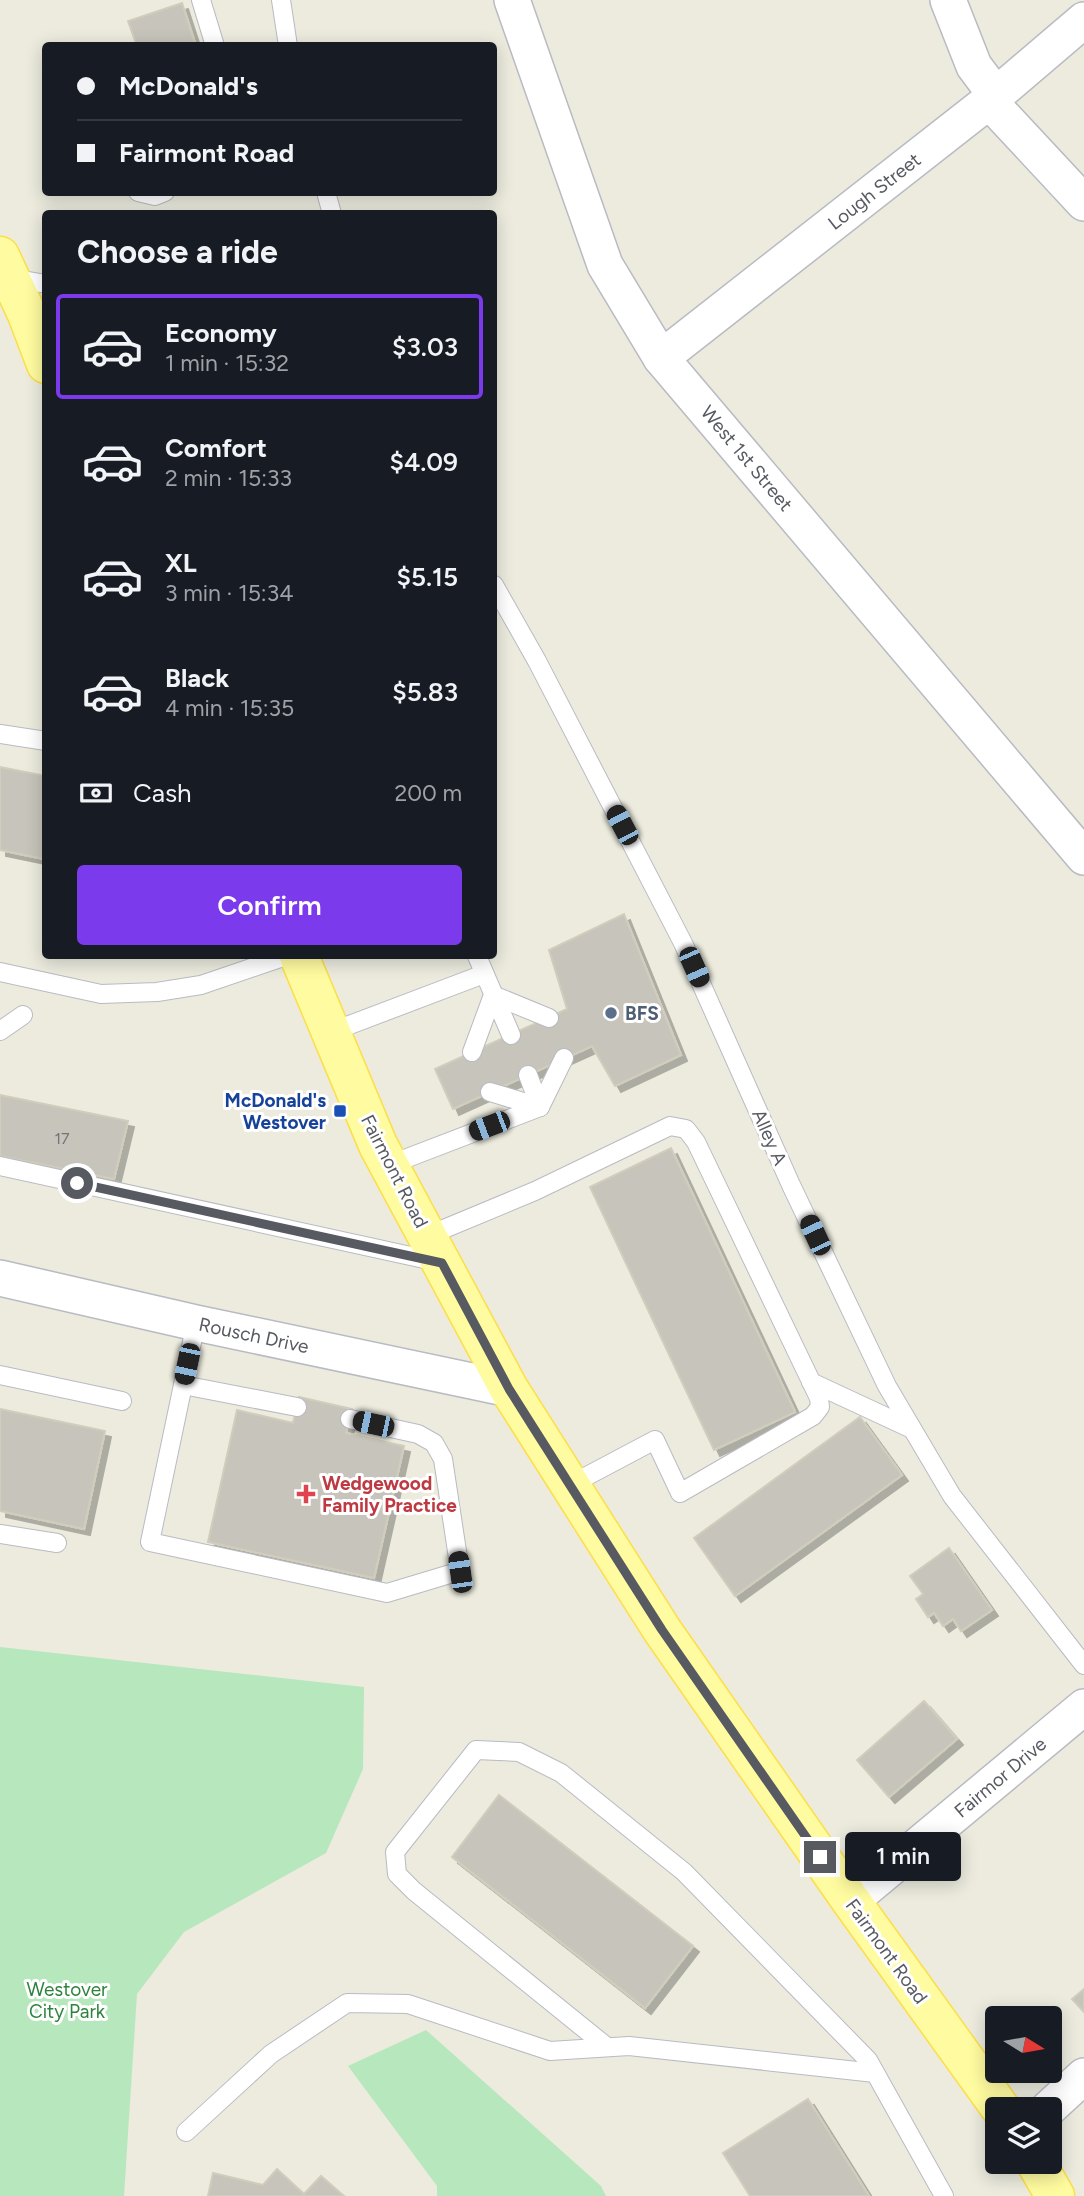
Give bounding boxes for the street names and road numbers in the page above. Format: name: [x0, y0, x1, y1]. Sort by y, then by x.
street label: Lough Street: [823, 148, 925, 235]
street label: West 1st Street: [696, 401, 797, 516]
street label: Alley A: [747, 1106, 792, 1169]
street label: Fairmont Road: [356, 1111, 433, 1232]
street label: Rousch Drive: [197, 1313, 311, 1358]
street label: Fairmor Drive: [950, 1732, 1051, 1822]
street label: Fairmont Road: [841, 1894, 932, 2008]

